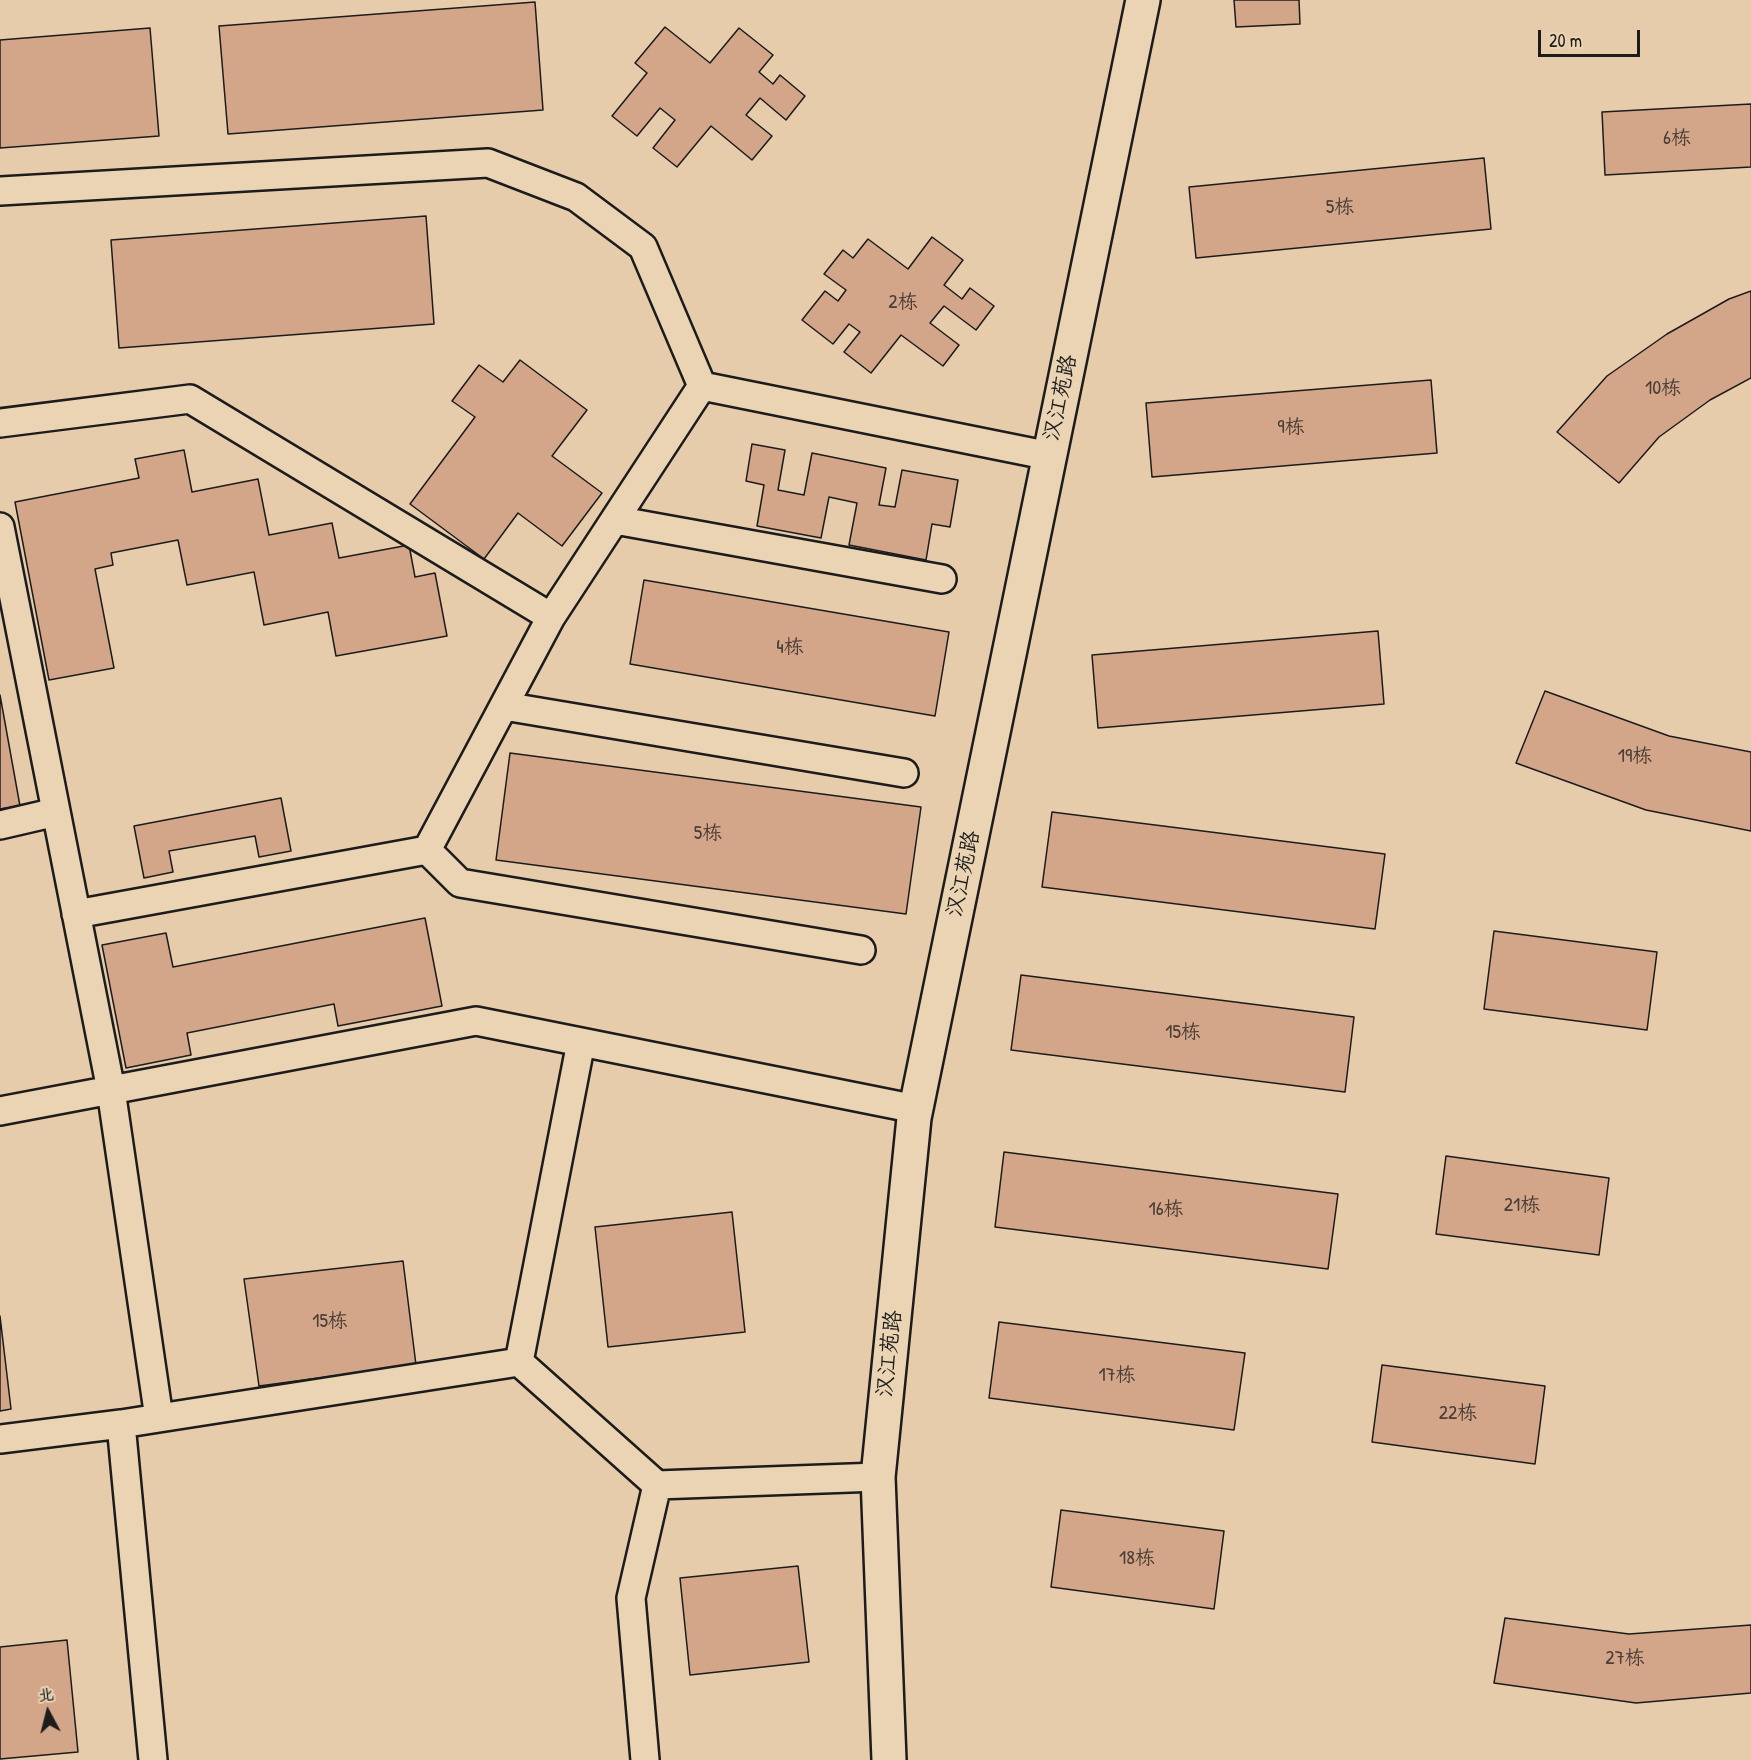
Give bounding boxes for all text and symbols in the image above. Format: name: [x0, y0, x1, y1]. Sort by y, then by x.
scale bar: [1541, 18, 1643, 56]
text: 20 m: [1549, 28, 1582, 53]
house number: 6栋: [1663, 127, 1691, 151]
house number: 5栋: [1326, 196, 1354, 220]
house number: 2栋: [888, 291, 918, 315]
street label: 汉江苑路: [1039, 352, 1083, 444]
house number: 10栋: [1645, 377, 1681, 401]
house number: 9栋: [1277, 416, 1305, 440]
house number: 4栋: [776, 636, 804, 660]
house number: 19栋: [1618, 745, 1652, 769]
house number: 5栋: [694, 822, 722, 846]
street label: 汉江苑路: [942, 828, 986, 920]
house number: 15栋: [1165, 1021, 1201, 1045]
house number: 21栋: [1504, 1194, 1540, 1218]
house number: 16栋: [1148, 1198, 1184, 1222]
street label: 汉江苑路: [872, 1309, 908, 1399]
house number: 15栋: [312, 1310, 348, 1334]
house number: 17栋: [1098, 1364, 1136, 1388]
house number: 22栋: [1439, 1402, 1477, 1426]
house number: 18栋: [1119, 1547, 1155, 1571]
house number: 27栋: [1605, 1647, 1645, 1671]
north arrow: [18, 1682, 78, 1742]
text: 北: [37, 1682, 55, 1706]

